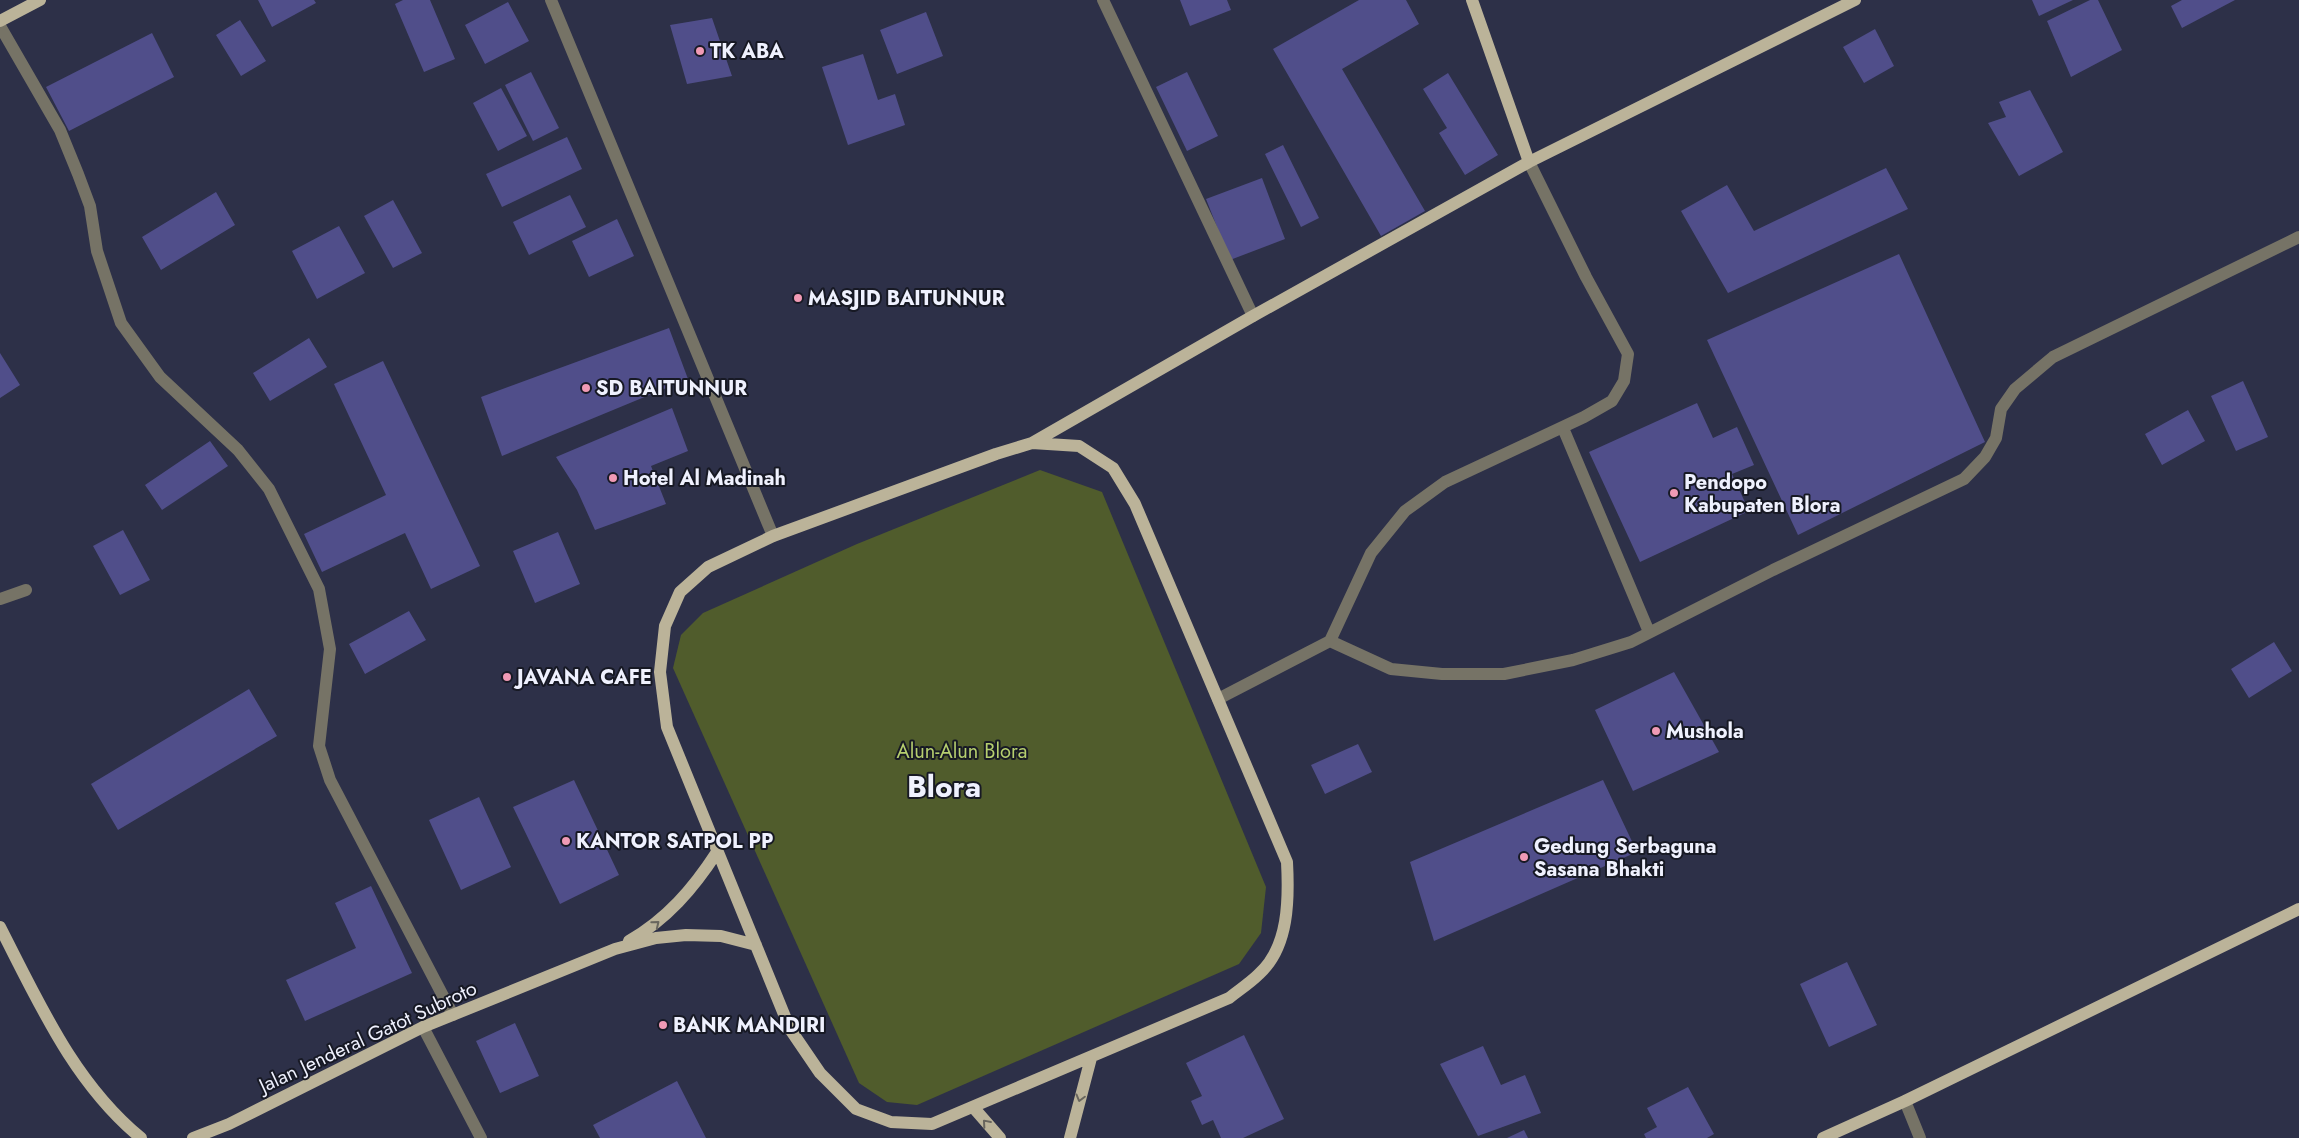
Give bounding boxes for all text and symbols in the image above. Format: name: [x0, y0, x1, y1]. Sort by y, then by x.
place label: TK ABA: [710, 37, 784, 66]
marker: TK ABA: [694, 45, 706, 57]
place label: MASJID BAITUNNUR: [808, 284, 1005, 313]
marker: MASJID BAITUNNUR: [792, 292, 804, 304]
place label: SD BAITUNNUR: [596, 374, 747, 403]
marker: SD BAITUNNUR: [580, 382, 592, 394]
place label: Hotel Al Madinah: [623, 464, 786, 493]
place label: Pendopo Kabupaten Blora: [1684, 468, 1841, 520]
marker: Hotel Al Madinah: [607, 472, 619, 484]
marker: Pendopo Kabupaten Blora: [1668, 487, 1680, 499]
place label: JAVANA CAFE: [513, 663, 652, 692]
marker: JAVANA CAFE: [501, 671, 513, 683]
place label: Mushola: [1666, 717, 1744, 746]
marker: Mushola: [1650, 725, 1662, 737]
park label: Alun-Alun Blora: [897, 737, 1027, 766]
district label: Blora: [907, 765, 981, 808]
place label: KANTOR SATPOL PP: [576, 827, 774, 856]
place label: Gedung Serbaguna Sasana Bhakti: [1534, 832, 1717, 884]
marker: KANTOR SATPOL PP: [560, 835, 572, 847]
marker: Gedung Serbaguna Sasana Bhakti: [1518, 851, 1530, 863]
one-way arrow: [650, 921, 659, 929]
street label: Jalan Jenderal Gatot Subroto: [252, 974, 482, 1102]
place label: BANK MANDIRI: [673, 1011, 825, 1040]
marker: BANK MANDIRI: [657, 1019, 669, 1031]
one-way arrow: [1076, 1093, 1086, 1101]
one-way arrow: [983, 1119, 992, 1128]

